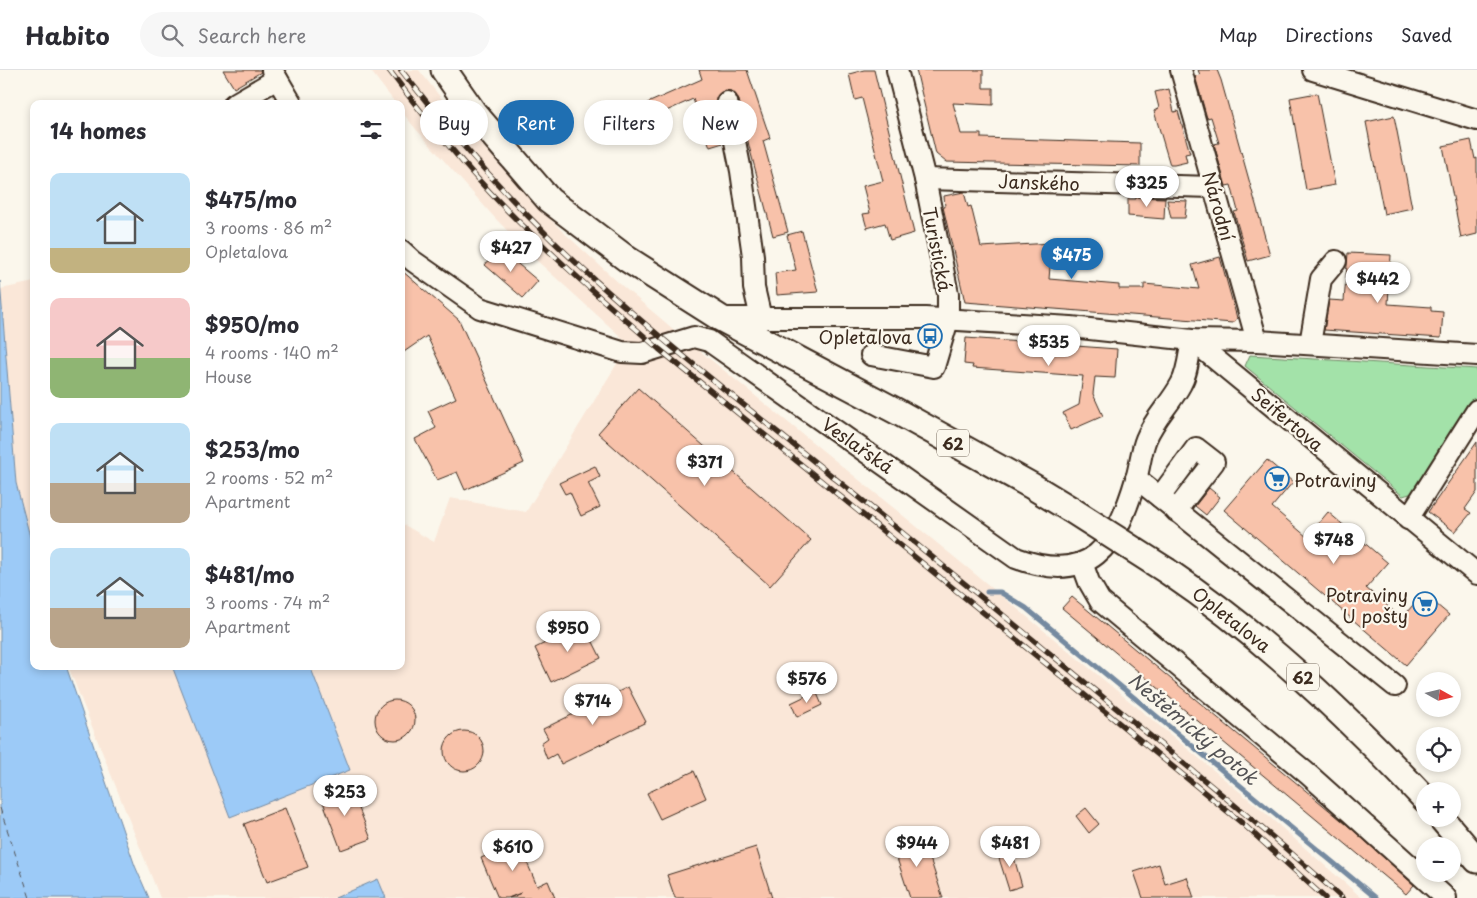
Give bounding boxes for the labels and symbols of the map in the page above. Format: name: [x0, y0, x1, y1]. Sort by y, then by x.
pin: $325: [1117, 166, 1177, 208]
street label: Janského: [998, 167, 1080, 197]
street label: Národní: [1196, 168, 1242, 244]
street label: Turistická: [917, 204, 960, 294]
pin: $427: [481, 230, 541, 273]
pin: $475: [1042, 238, 1102, 280]
pin: $442: [1348, 262, 1408, 304]
place label: Opletalova: [819, 323, 912, 350]
bus stop icon: Opletalova: [917, 323, 943, 349]
pin: $535: [1019, 324, 1079, 367]
street label: Seifertova: [1246, 381, 1330, 457]
street label: Veslařská: [817, 410, 900, 480]
road number: 62: [937, 429, 969, 456]
pin: $371: [675, 444, 735, 487]
supermarket icon: Potraviny: [1264, 466, 1290, 492]
place label: Potraviny: [1294, 466, 1377, 493]
pin: $748: [1304, 522, 1364, 565]
street label: Opletalova: [1187, 580, 1277, 658]
place label: Potraviny U pošty: [1325, 581, 1408, 629]
supermarket icon: Potraviny U pošty: [1412, 591, 1438, 617]
pin: $950: [538, 610, 598, 653]
pin: $576: [777, 662, 837, 704]
road number: 62: [1287, 664, 1319, 690]
water label: Neštěmický potok: [1123, 665, 1266, 792]
north arrow: [1416, 672, 1461, 718]
pin: $714: [563, 684, 623, 726]
pin: $253: [315, 774, 375, 817]
pin: $944: [887, 826, 947, 868]
pin: $481: [980, 826, 1040, 868]
pin: $610: [483, 830, 543, 872]

